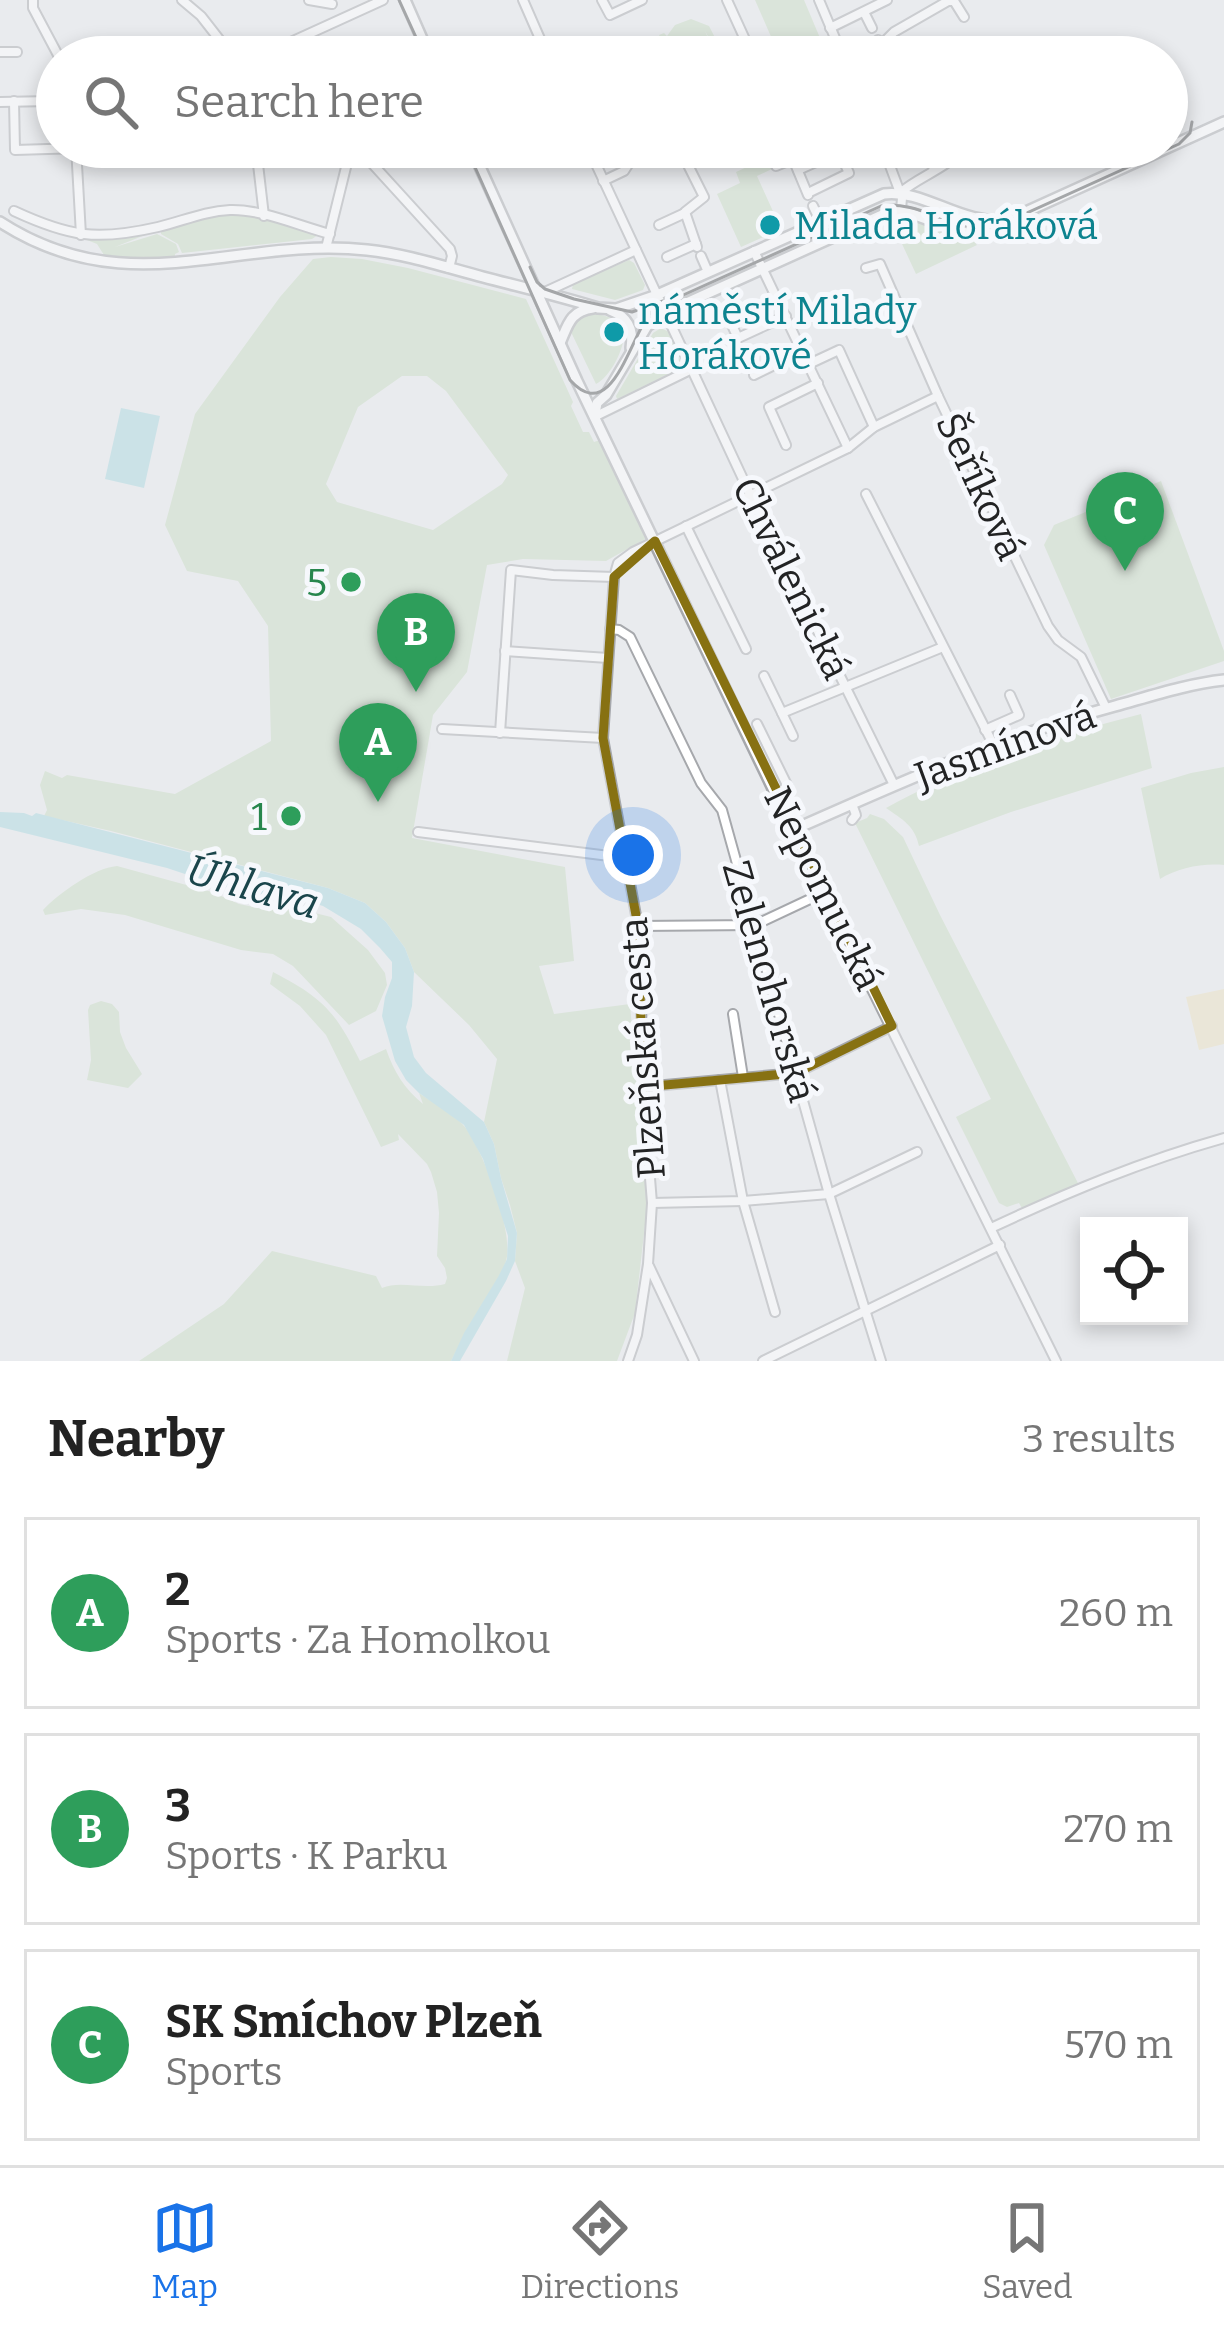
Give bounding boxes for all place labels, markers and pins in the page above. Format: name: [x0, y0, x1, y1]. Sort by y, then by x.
place label: Milada Horáková: [794, 203, 1098, 249]
marker: Milada Horáková: [757, 212, 783, 238]
place label: náměstí Milady Horákové: [638, 288, 917, 379]
marker: náměstí Milady Horákové: [601, 319, 627, 345]
pin: C: [1086, 472, 1164, 571]
place label: 5: [306, 560, 327, 606]
marker: 5: [338, 569, 364, 595]
pin: B: [377, 593, 455, 692]
pin: A: [339, 703, 417, 802]
place label: 1: [251, 794, 267, 840]
marker: 1: [278, 803, 304, 829]

